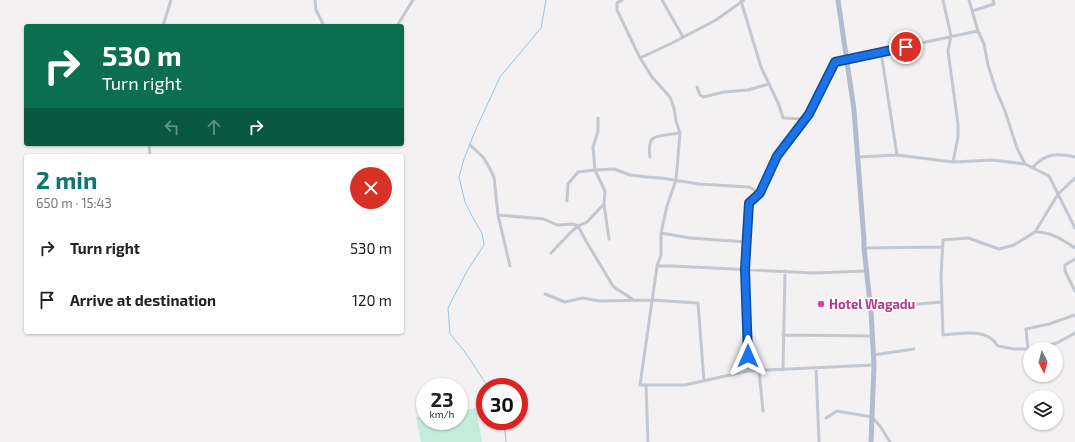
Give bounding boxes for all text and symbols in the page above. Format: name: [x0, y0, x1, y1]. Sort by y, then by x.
pin: [889, 30, 923, 64]
icon: arrive: [895, 36, 917, 58]
text: 530 m: [102, 38, 182, 72]
icon: right: [36, 40, 88, 92]
text: Turn right: [102, 72, 182, 94]
icon: left: [161, 116, 183, 138]
icon: ahead: [203, 116, 225, 138]
icon: right: [245, 116, 267, 138]
text: 2 min: [36, 165, 97, 194]
button: close: [350, 167, 392, 209]
text: 650 m · 15:43: [36, 195, 112, 211]
icon: right: [36, 237, 58, 259]
text: Turn right: [70, 239, 140, 257]
text: 530 m: [350, 239, 392, 257]
icon: arrive: [36, 289, 58, 311]
text: Arrive at destination: [70, 291, 216, 309]
text: 120 m: [352, 291, 392, 309]
place label: Hotel Wagadu: [829, 296, 915, 312]
marker: Hotel Wagadu: [816, 299, 826, 309]
position arrow: [727, 335, 769, 377]
north arrow: [1023, 342, 1063, 382]
map controls: [1023, 342, 1063, 430]
speed limit sign: 30: [476, 378, 528, 430]
text: 23: [431, 387, 453, 411]
button: layers: [1023, 390, 1063, 430]
text: km/h: [430, 408, 454, 420]

